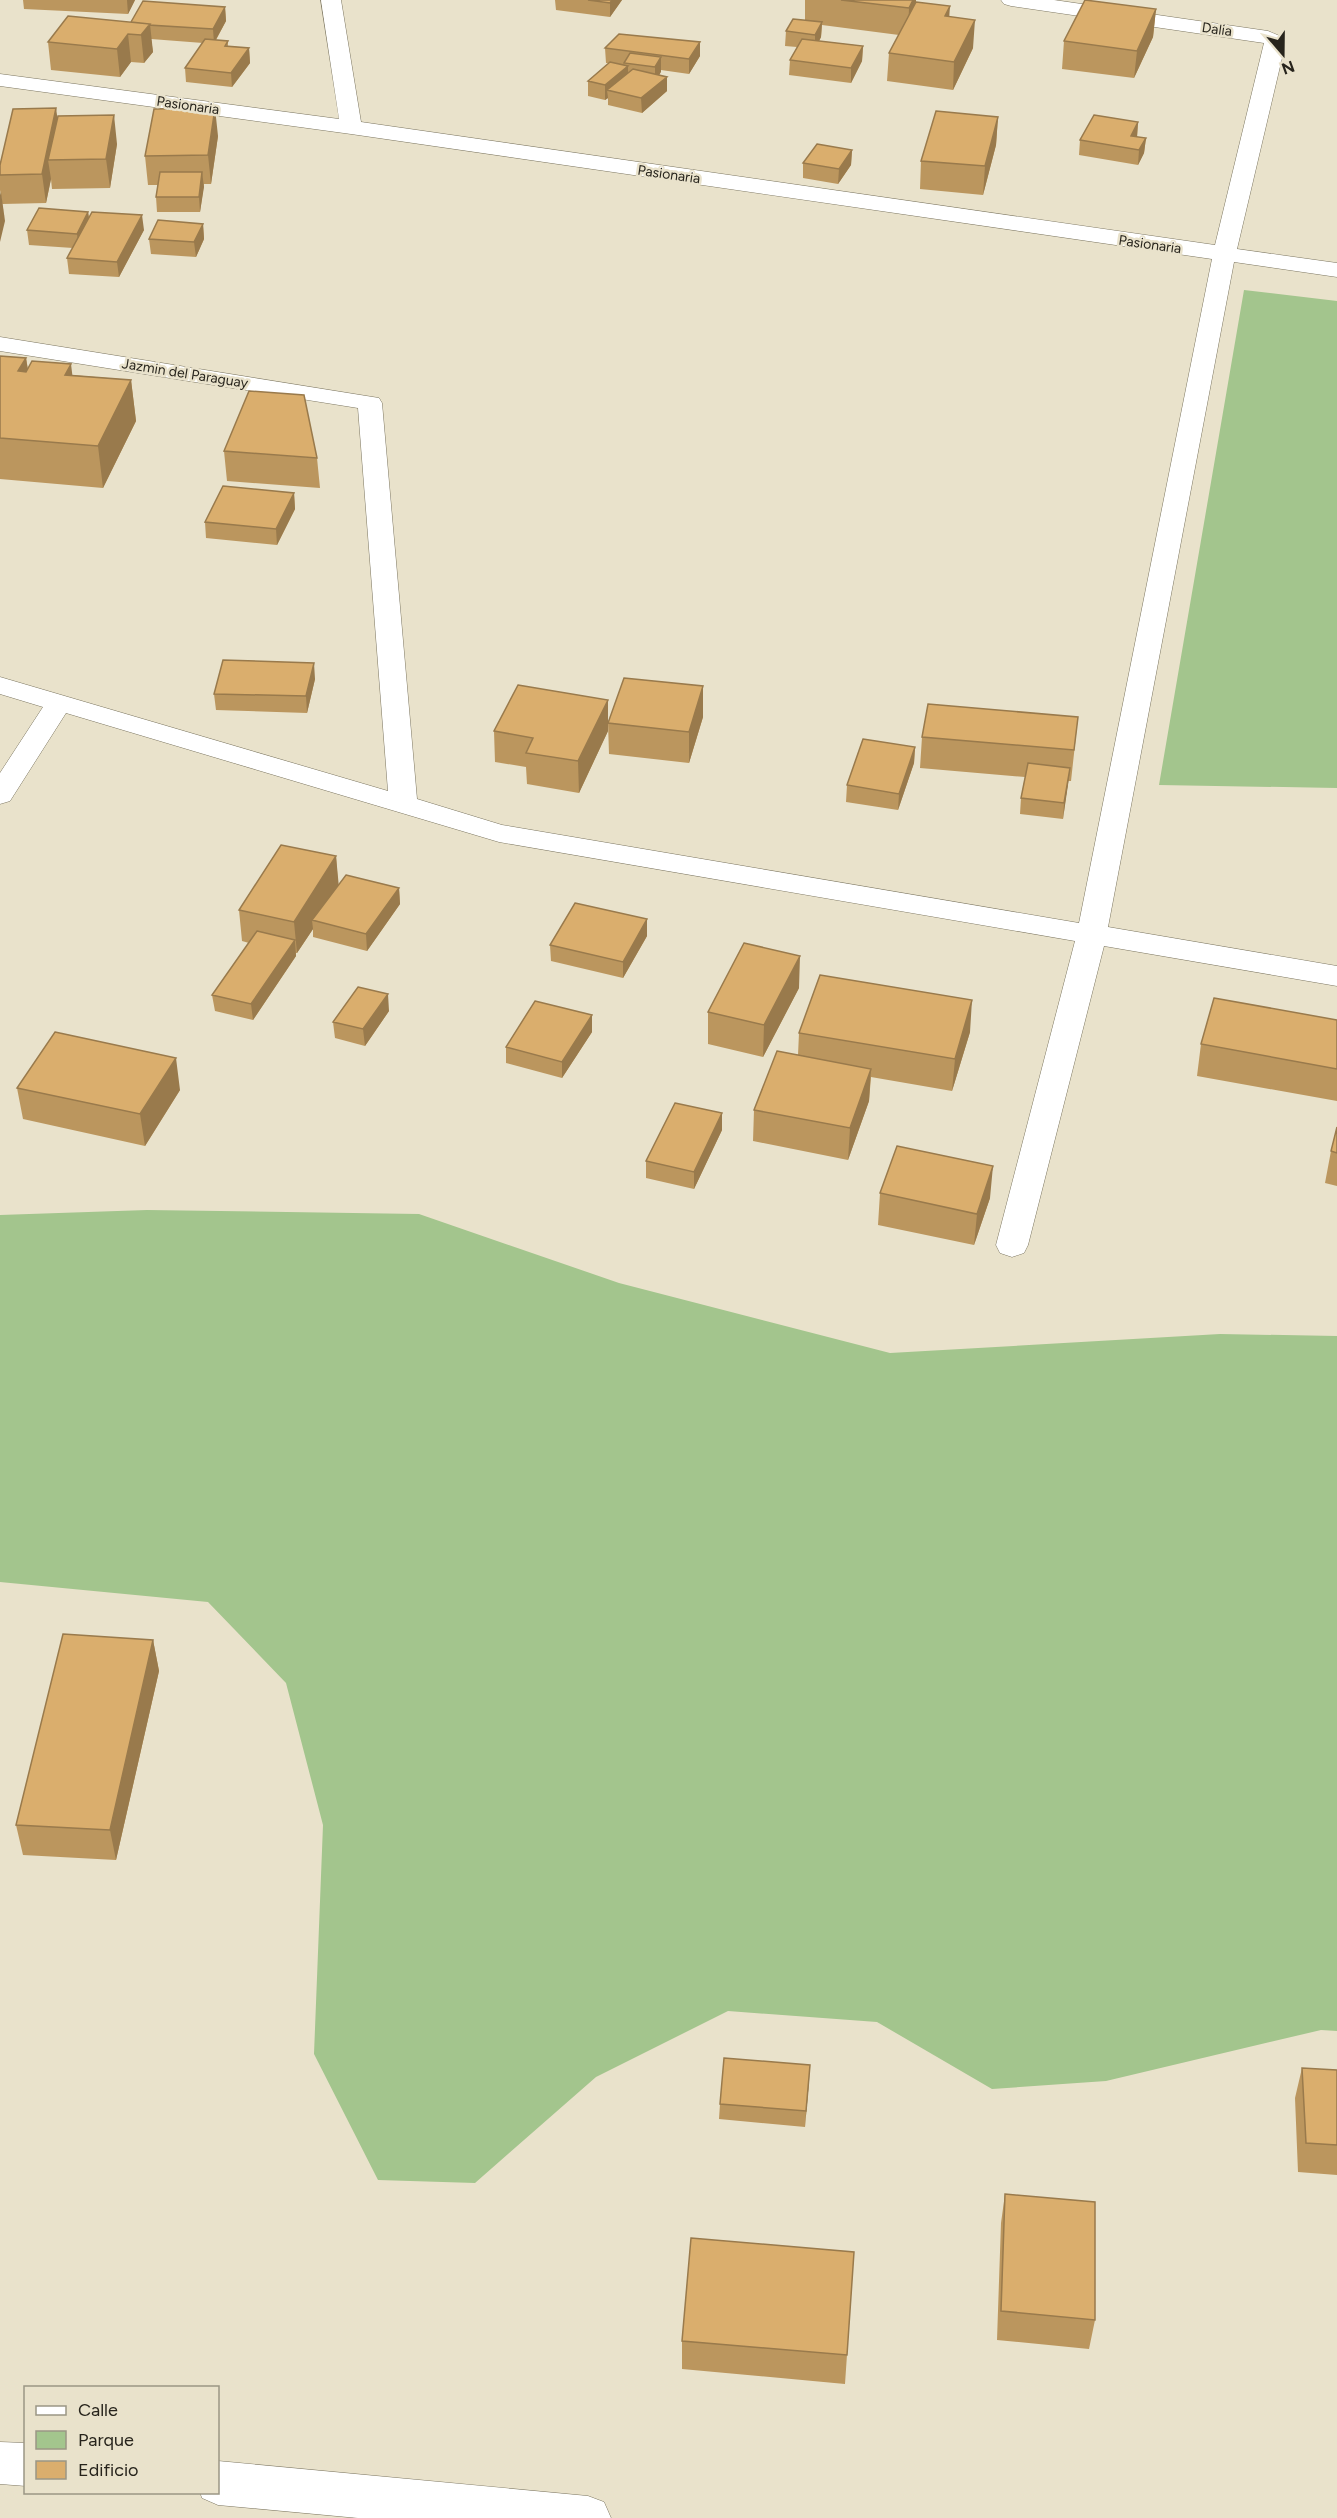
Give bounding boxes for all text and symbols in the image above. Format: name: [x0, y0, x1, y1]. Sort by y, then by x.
street label: Dalia: [1201, 19, 1233, 40]
north arrow: [1253, 24, 1313, 84]
text: N: [1279, 57, 1297, 79]
street label: Pasionaria: [156, 93, 220, 118]
street label: Pasionaria: [637, 162, 701, 187]
street label: Pasionaria: [1118, 232, 1182, 257]
street label: Jazmin del Paraguay: [121, 355, 250, 392]
legend: [24, 2386, 219, 2494]
text: Calle: [78, 2399, 118, 2421]
text: Parque: [78, 2429, 134, 2451]
text: Edificio: [78, 2459, 139, 2481]

